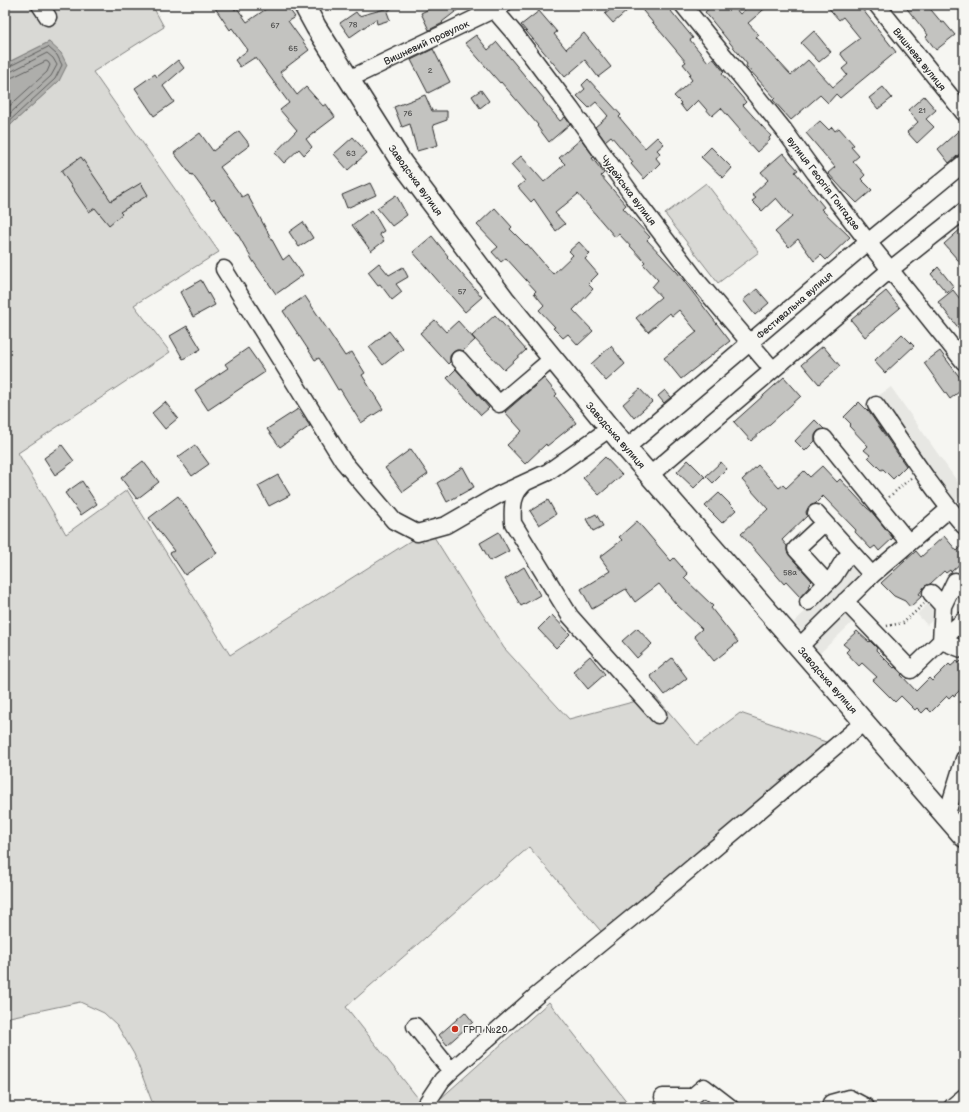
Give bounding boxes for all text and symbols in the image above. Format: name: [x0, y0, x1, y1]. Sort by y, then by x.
street label: Вишневий провулок: [382, 18, 472, 68]
house number: 78: [349, 20, 358, 29]
house number: 67: [271, 21, 279, 30]
street label: Вишнева вулиця: [890, 26, 948, 94]
house number: 65: [288, 44, 298, 53]
house number: 2: [428, 66, 433, 75]
house number: 21: [918, 106, 926, 115]
house number: 76: [404, 109, 413, 118]
street label: вулиця Георгія Гонгадзе: [784, 134, 863, 233]
street label: Заводська вулиця: [386, 143, 445, 219]
house number: 63: [346, 149, 356, 158]
street label: Чудейська вулиця: [598, 153, 659, 228]
street label: Фестивальна вулиця: [754, 269, 836, 342]
house number: 57: [458, 287, 466, 296]
street label: Заводська вулиця: [583, 400, 648, 472]
house number: 58а: [783, 568, 797, 577]
street label: Заводська вулиця: [795, 645, 860, 717]
marker: ГРП №20: [450, 1024, 460, 1034]
place label: ГРП №20: [463, 1024, 508, 1036]

